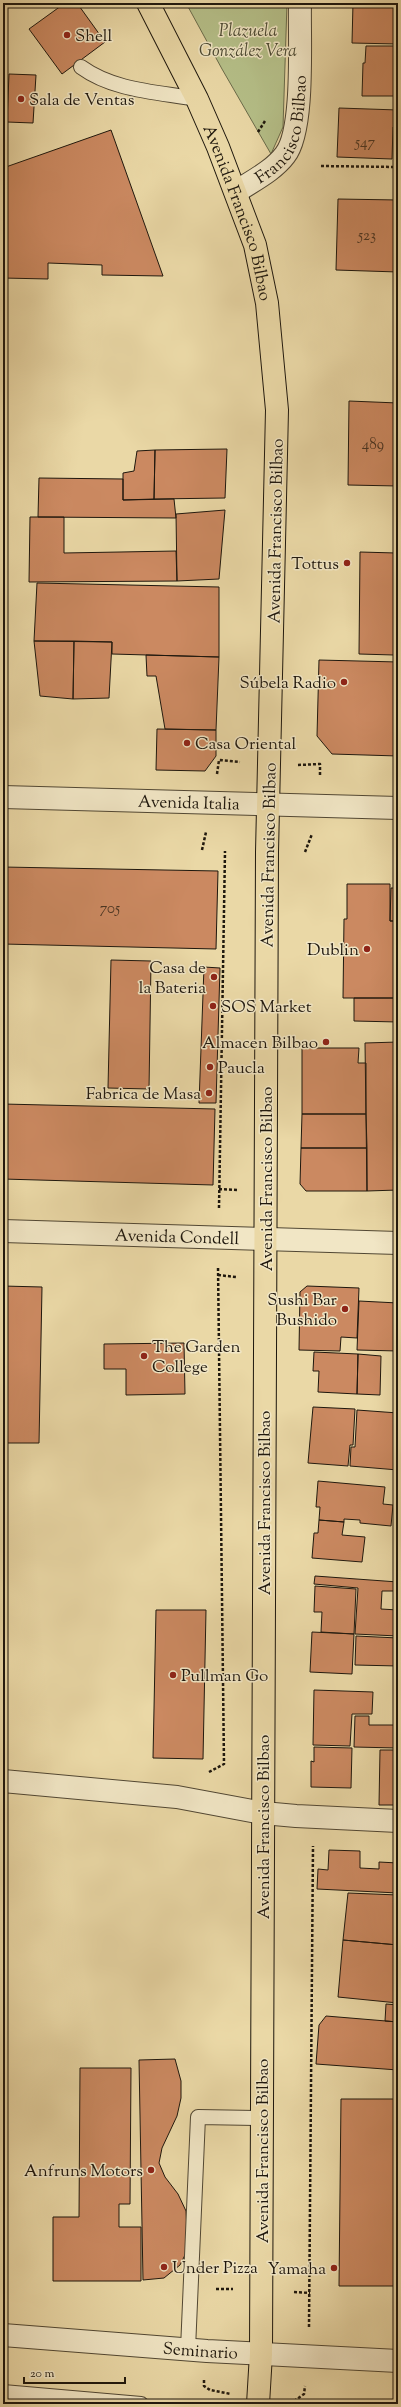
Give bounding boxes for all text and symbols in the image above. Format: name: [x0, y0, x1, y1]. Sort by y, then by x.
park label: Plazuela González Vera: [199, 20, 297, 64]
place label: Shell: [75, 25, 113, 49]
marker: Shell: [62, 30, 72, 40]
street label: Francisco Bilbao: [251, 75, 314, 191]
place label: Sala de Ventas: [29, 89, 135, 113]
marker: Sala de Ventas: [16, 94, 26, 104]
street label: Avenida Francisco Bilbao: [196, 121, 276, 303]
house number: 547: [354, 133, 376, 154]
house number: 523: [357, 226, 376, 247]
house number: 489: [362, 435, 384, 456]
street label: Avenida Francisco Bilbao: [263, 438, 291, 624]
place label: Tottus: [291, 553, 339, 577]
marker: Tottus: [342, 558, 352, 568]
place label: Súbela Radio: [239, 672, 336, 696]
marker: Súbela Radio: [339, 677, 349, 687]
place label: Casa Oriental: [195, 733, 297, 757]
marker: Casa Oriental: [182, 738, 192, 748]
street label: Avenida Francisco Bilbao: [256, 762, 284, 948]
street label: Avenida Italia: [138, 791, 240, 818]
house number: 705: [100, 899, 120, 920]
place label: Dublin: [307, 939, 359, 963]
marker: Dublin: [362, 944, 372, 954]
place label: Casa de la Bateria: [139, 957, 206, 1001]
marker: Casa de la Bateria: [209, 972, 219, 982]
place label: SOS Market: [221, 996, 312, 1020]
marker: SOS Market: [208, 1001, 218, 1011]
place label: Almacen Bilbao: [202, 1032, 318, 1056]
marker: Almacen Bilbao: [321, 1037, 331, 1047]
place label: Paucla: [218, 1057, 265, 1081]
marker: Paucla: [205, 1062, 215, 1072]
place label: Fabrica de Masa: [86, 1083, 201, 1107]
street label: Avenida Francisco Bilbao: [256, 1087, 280, 1271]
marker: Fabrica de Masa: [204, 1088, 214, 1098]
street label: Avenida Condell: [114, 1224, 240, 1252]
place label: Sushi Bar Bushido: [267, 1289, 338, 1333]
marker: Sushi Bar Bushido: [340, 1304, 350, 1314]
place label: The Garden College: [152, 1336, 241, 1380]
marker: The Garden College: [139, 1351, 149, 1361]
street label: Avenida Francisco Bilbao: [254, 1411, 278, 1595]
place label: Pullman Go: [181, 1665, 268, 1689]
marker: Pullman Go: [168, 1670, 178, 1680]
street label: Avenida Francisco Bilbao: [253, 1735, 277, 1919]
street label: Avenida Francisco Bilbao: [252, 2059, 276, 2243]
place label: Anfruns Motors: [24, 2160, 143, 2184]
marker: Anfruns Motors: [146, 2165, 156, 2175]
place label: Under Pizza: [172, 2257, 258, 2281]
place label: Yamaha: [268, 2258, 326, 2282]
marker: Under Pizza: [159, 2262, 169, 2272]
marker: Yamaha: [329, 2263, 339, 2273]
street label: Seminario: [162, 2338, 238, 2367]
scale bar: [24, 2359, 125, 2385]
text: 20 m: [30, 2365, 55, 2383]

